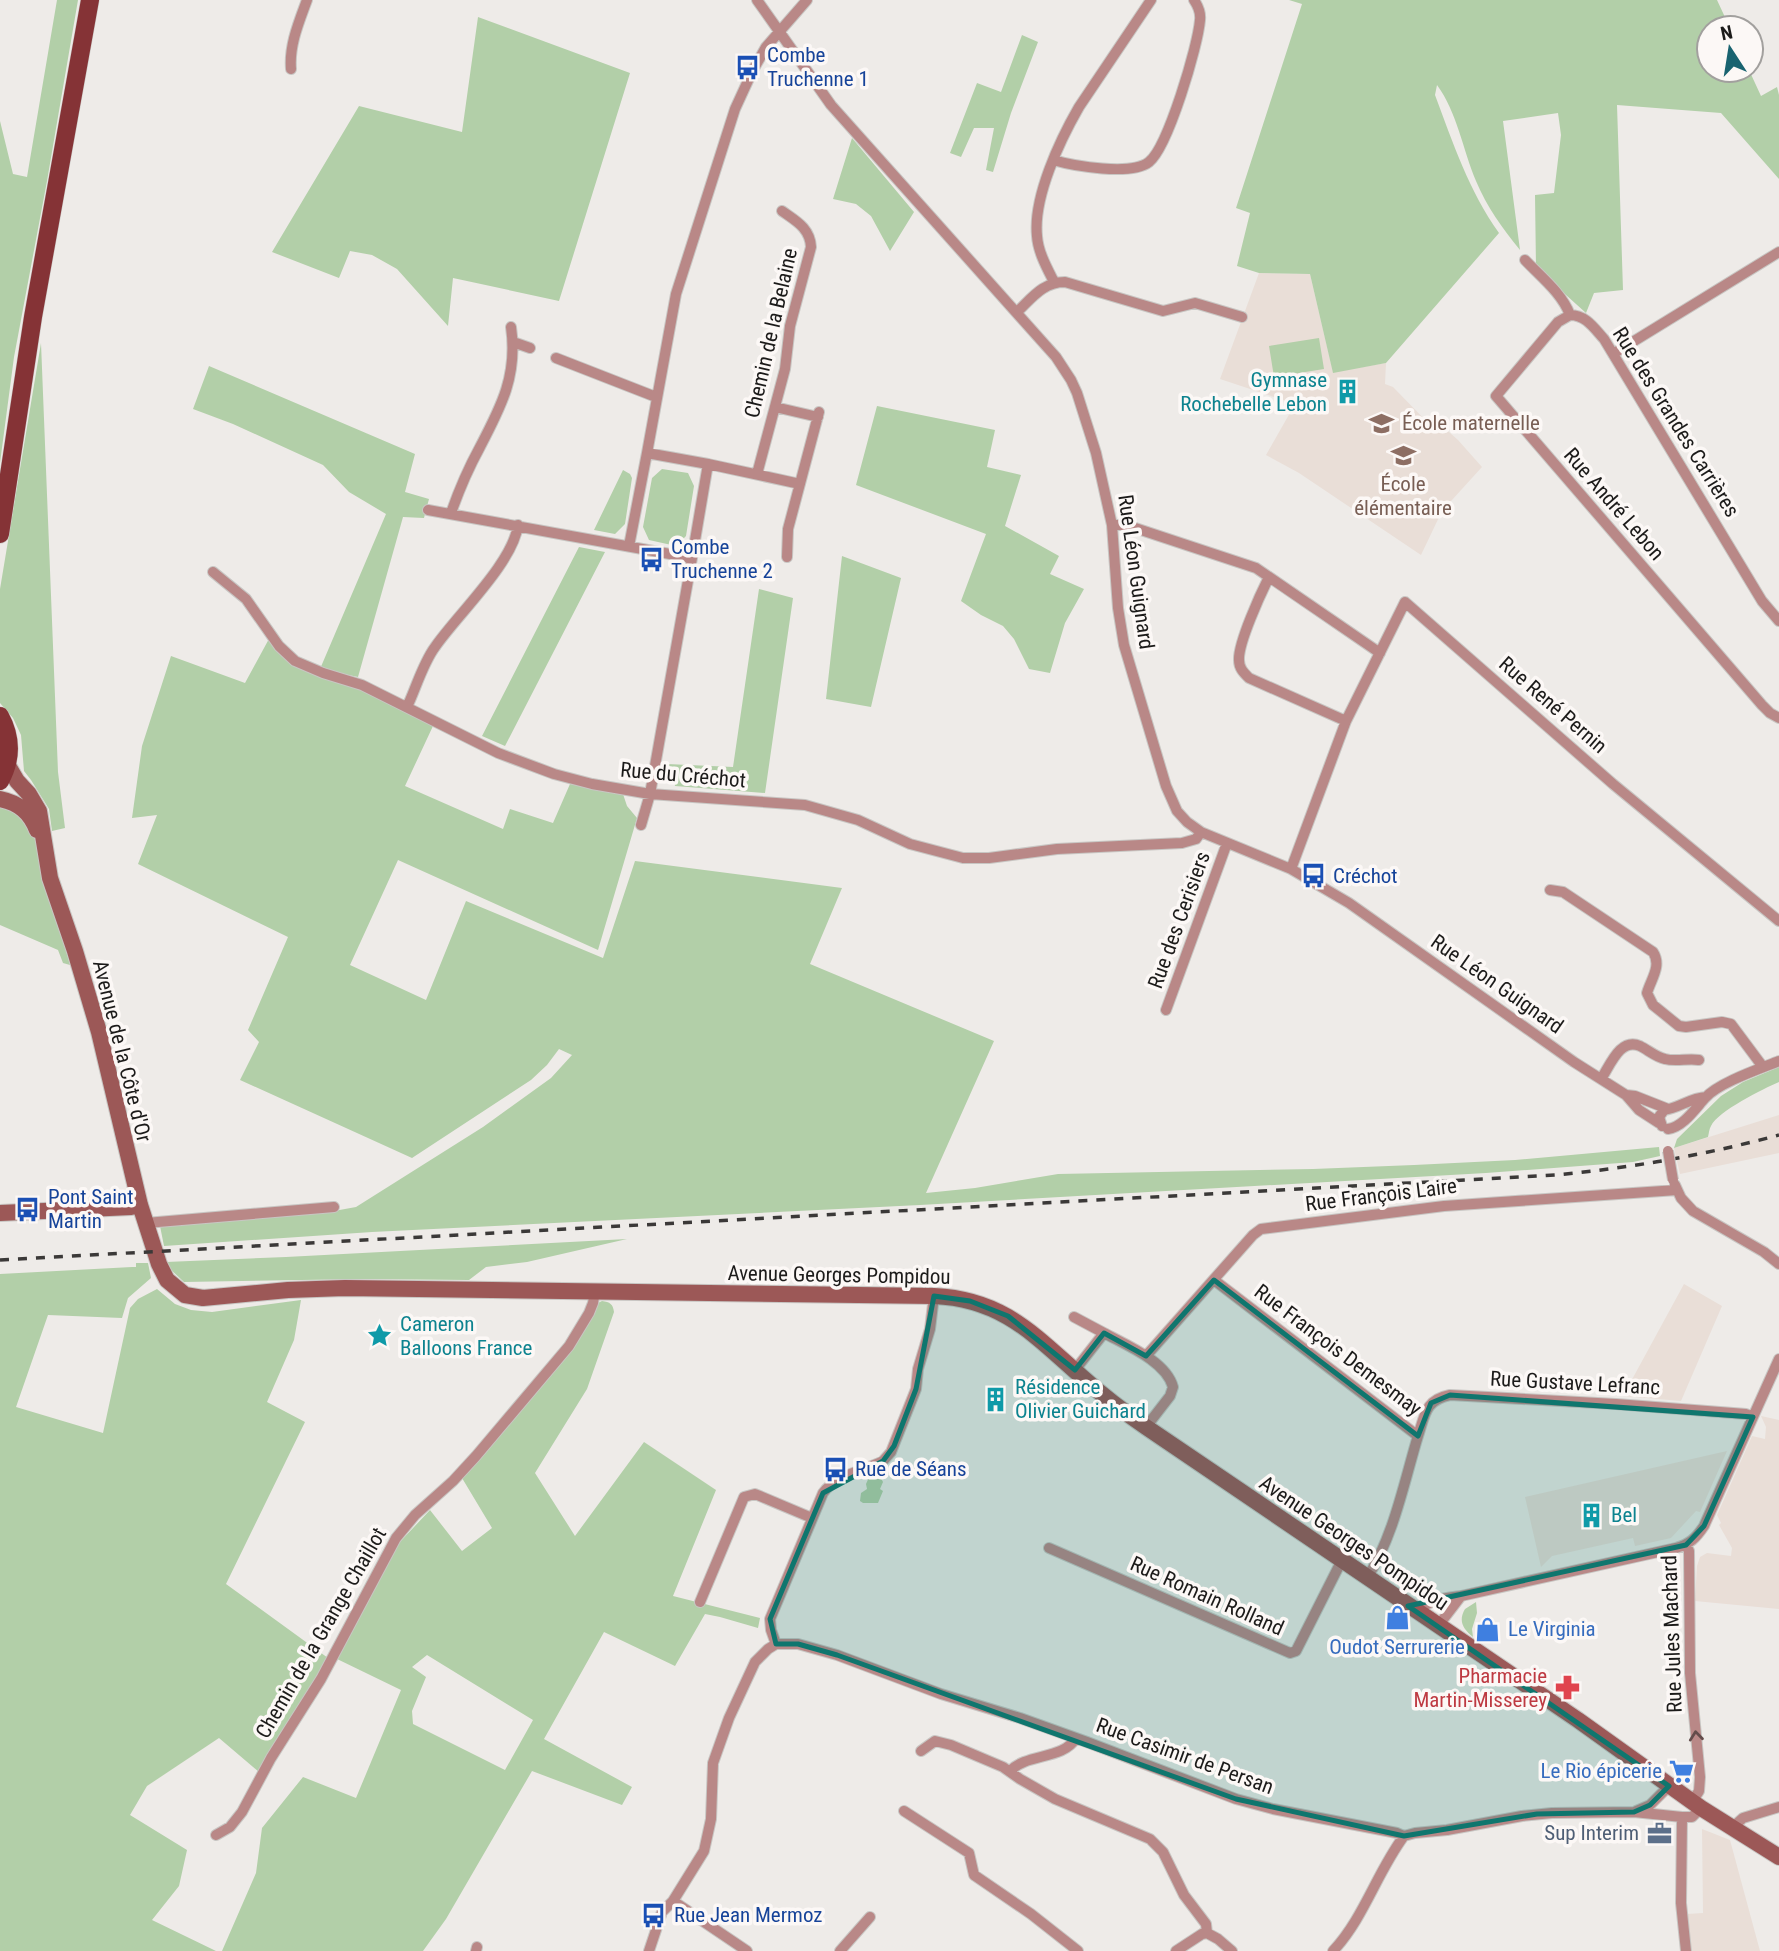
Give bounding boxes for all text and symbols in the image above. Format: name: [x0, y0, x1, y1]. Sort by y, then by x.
north arrow: [1695, 14, 1765, 84]
text: N: [1718, 20, 1735, 45]
place label: Combe Truchenne 1: [767, 43, 869, 91]
bus stop icon: Combe Truchenne 1: [733, 53, 761, 81]
street label: Chemin de la Belaine: [740, 246, 802, 420]
street label: Rue des Grandes Carrières: [1608, 323, 1744, 521]
place label: Gymnase Rochebelle Lebon: [1180, 368, 1327, 416]
building icon: Gymnase Rochebelle Lebon: [1333, 378, 1361, 406]
school or university icon: École maternelle: [1368, 409, 1396, 437]
place label: École maternelle: [1402, 411, 1540, 435]
school or university icon: École élémentaire: [1389, 441, 1417, 469]
street label: Rue André Lebon: [1559, 443, 1669, 565]
place label: École élémentaire: [1354, 472, 1452, 520]
street label: Rue Léon Guignard: [1113, 493, 1159, 651]
place label: Combe Truchenne 2: [671, 535, 773, 583]
bus stop icon: Combe Truchenne 2: [637, 545, 665, 573]
street label: Rue René Pernin: [1494, 652, 1612, 758]
street label: Rue du Créchot: [619, 758, 747, 792]
street label: Rue des Cerisiers: [1143, 848, 1215, 992]
bus stop icon: Créchot: [1299, 862, 1327, 890]
place label: Créchot: [1333, 864, 1398, 888]
street label: Rue Léon Guignard: [1426, 929, 1568, 1039]
street label: Avenue de la Côte d'Or: [88, 958, 156, 1144]
street label: Rue François Laire: [1304, 1174, 1458, 1216]
place label: Pont Saint Martin: [48, 1185, 133, 1233]
bus stop icon: Pont Saint Martin: [14, 1195, 42, 1223]
street label: Avenue Georges Pompidou: [727, 1261, 951, 1289]
street label: Rue François Demesmay: [1250, 1279, 1426, 1421]
place label: Cameron Balloons France: [400, 1312, 533, 1360]
place icon: Cameron Balloons France: [366, 1322, 394, 1350]
street label: Rue Gustave Lefranc: [1489, 1367, 1661, 1399]
place label: Résidence Olivier Guichard: [1015, 1375, 1146, 1423]
building icon: Résidence Olivier Guichard: [981, 1385, 1009, 1413]
bus stop icon: Rue de Séans: [821, 1455, 849, 1483]
place label: Rue de Séans: [855, 1457, 967, 1481]
street label: Avenue Georges Pompidou: [1255, 1471, 1453, 1615]
building icon: Bel: [1577, 1501, 1605, 1529]
place label: Bel: [1611, 1503, 1637, 1527]
street label: Chemin de la Grange Chaillot: [251, 1523, 391, 1743]
street label: Rue Romain Rolland: [1127, 1551, 1287, 1641]
street label: Rue Jules Machard: [1657, 1555, 1687, 1713]
shop icon: Oudot Serrurerie: [1383, 1604, 1411, 1632]
shop icon: Le Virginia: [1474, 1615, 1502, 1643]
place label: Le Virginia: [1508, 1617, 1596, 1641]
place label: Oudot Serrurerie: [1329, 1635, 1465, 1659]
place label: Pharmacie Martin-Misserey: [1413, 1664, 1547, 1712]
pharmacy icon: Pharmacie Martin-Misserey: [1553, 1674, 1581, 1702]
street label: Rue Casimir de Persan: [1093, 1713, 1277, 1799]
one-way arrow: [1689, 1730, 1704, 1741]
supermarket icon: Le Rio épicerie: [1668, 1757, 1696, 1785]
place label: Le Rio épicerie: [1540, 1759, 1662, 1783]
office icon: Sup Interim: [1645, 1819, 1673, 1847]
place label: Sup Interim: [1544, 1821, 1639, 1845]
bus stop icon: Rue Jean Mermoz: [640, 1901, 668, 1929]
place label: Rue Jean Mermoz: [674, 1903, 823, 1927]

